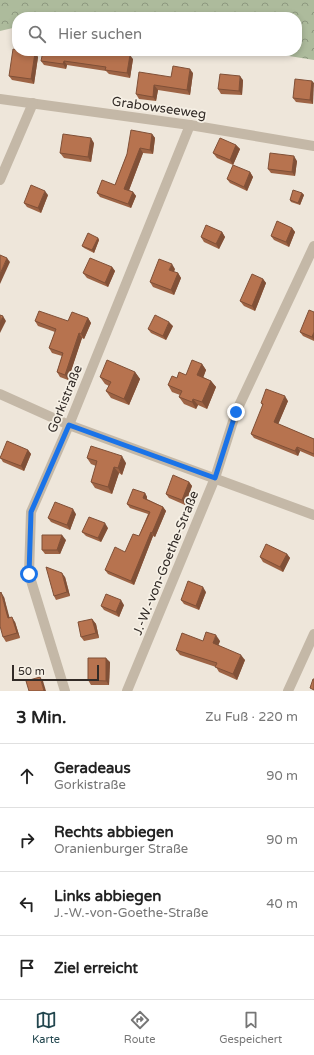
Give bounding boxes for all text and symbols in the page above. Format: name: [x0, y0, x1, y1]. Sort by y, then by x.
search box: [12, 12, 302, 56]
icon: search: [26, 23, 48, 45]
text: Hier suchen: [58, 25, 142, 43]
street label: Grabowseeweg: [111, 93, 207, 123]
street label: Gorkistraße: [44, 363, 86, 435]
route end: [227, 403, 245, 421]
street label: J.-W.-von-Goethe-Straße: [130, 488, 202, 638]
route start: [20, 565, 38, 583]
scale bar: [12, 663, 99, 682]
text: 50 m: [18, 665, 45, 678]
text: 3 Min.: [16, 707, 66, 728]
text: Zu Fuß · 220 m: [205, 709, 298, 725]
text: Geradeaus: [54, 759, 131, 777]
icon: ahead: [16, 765, 38, 787]
text: 90 m: [266, 768, 298, 784]
text: Gorkistraße: [54, 777, 126, 793]
text: Rechts abbiegen: [54, 823, 174, 841]
icon: right: [16, 829, 38, 851]
text: 90 m: [266, 832, 298, 848]
text: Oranienburger Straße: [54, 841, 188, 857]
text: Links abbiegen: [54, 887, 161, 905]
icon: left: [16, 893, 38, 915]
text: 40 m: [266, 896, 298, 912]
text: J.-W.-von-Goethe-Straße: [54, 905, 208, 921]
icon: arrive: [16, 957, 38, 979]
text: Ziel erreicht: [54, 959, 138, 977]
tab: Karte: [32, 1009, 60, 1046]
tab: Route: [124, 1009, 155, 1046]
tab: Gespeichert: [219, 1009, 282, 1046]

